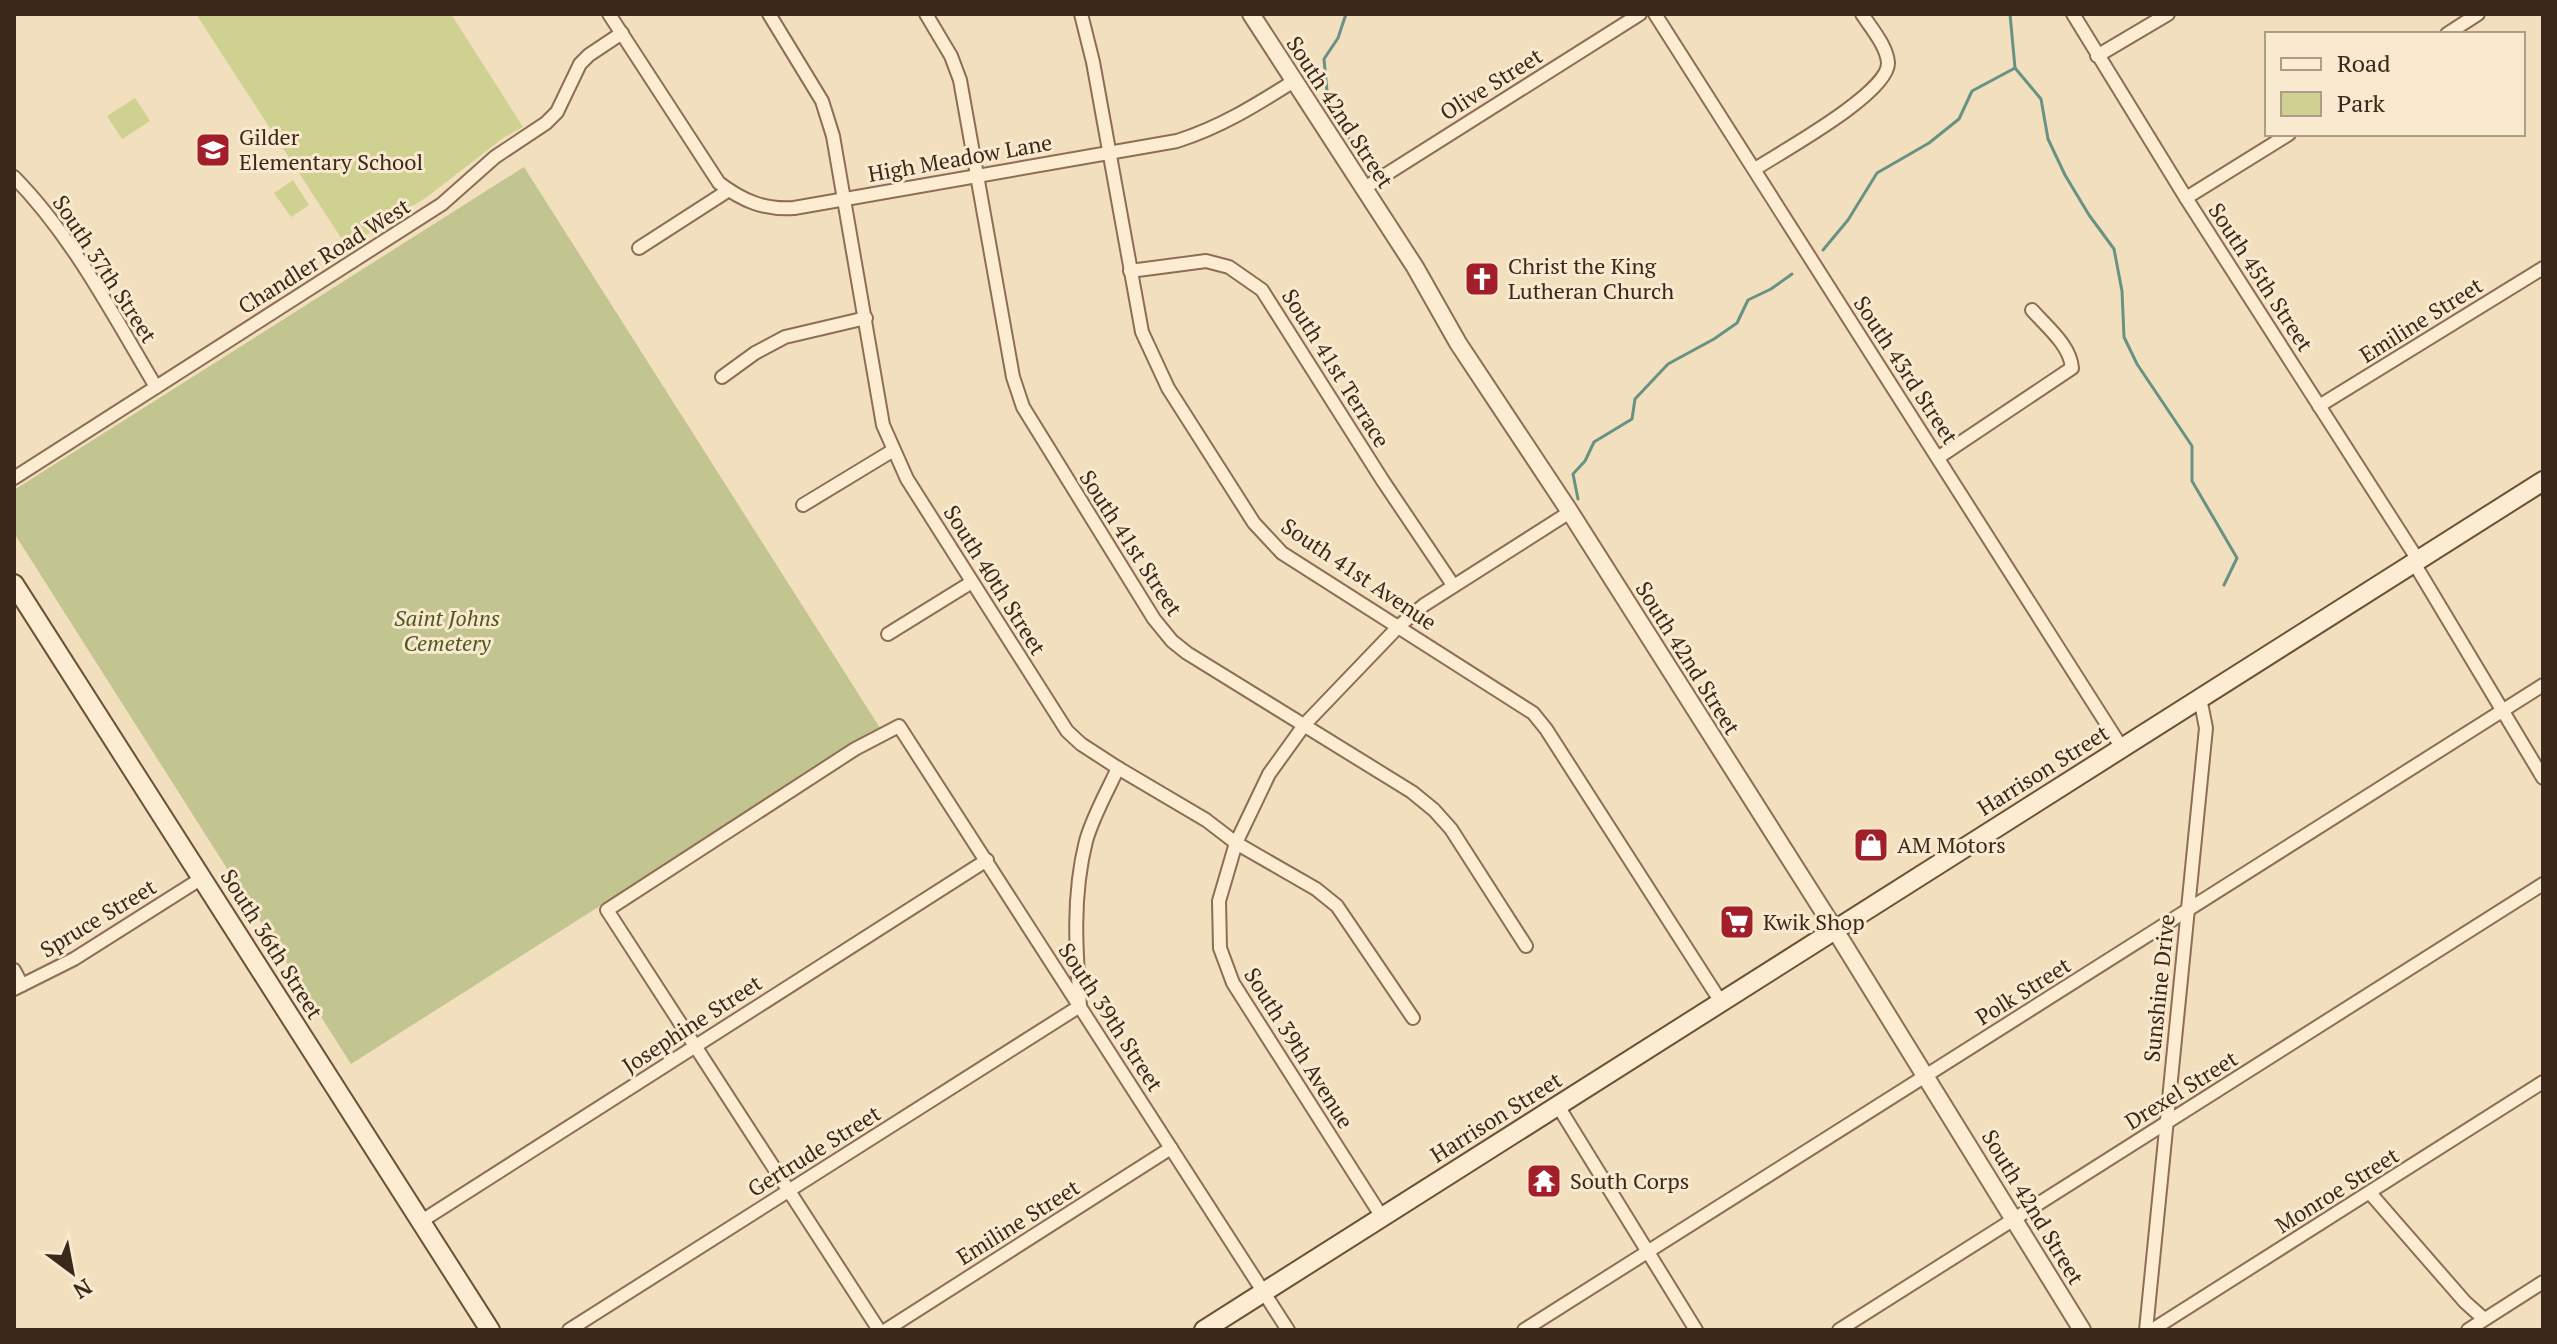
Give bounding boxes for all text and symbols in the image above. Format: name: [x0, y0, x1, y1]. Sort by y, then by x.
street label: South 42nd Street: [1280, 30, 1400, 193]
legend: [2265, 32, 2525, 136]
street label: Olive Street: [1434, 41, 1547, 126]
text: Road: [2337, 47, 2391, 79]
text: Park: [2337, 87, 2386, 119]
place label: Gilder Elementary School: [239, 122, 423, 176]
street label: High Meadow Lane: [866, 127, 1054, 188]
school or university icon: Gilder Elementary School: [194, 131, 232, 169]
street label: South 37th Street: [47, 189, 164, 348]
street label: Chandler Road West: [232, 191, 415, 320]
street label: South 45th Street: [2203, 197, 2320, 357]
place label: Christ the King Lutheran Church: [1508, 251, 1674, 305]
church icon: Christ the King Lutheran Church: [1463, 260, 1501, 298]
street label: Emiline Street: [2354, 270, 2488, 369]
street label: South 41st Terrace: [1276, 283, 1397, 452]
street label: South 43rd Street: [1848, 290, 1965, 449]
street label: South 41st Street: [1073, 464, 1189, 621]
street label: South 40th Street: [938, 499, 1053, 660]
street label: South 41st Avenue: [1276, 511, 1442, 636]
street label: South 42nd Street: [1630, 576, 1747, 740]
park label: Saint Johns Cemetery: [394, 603, 500, 657]
street label: Harrison Street: [1972, 718, 2114, 821]
shop icon: AM Motors: [1852, 826, 1890, 864]
place label: AM Motors: [1897, 830, 2006, 859]
street label: South 36th Street: [215, 863, 330, 1024]
street label: Spruce Street: [34, 872, 161, 964]
supermarket icon: Kwik Shop: [1718, 903, 1756, 941]
place label: Kwik Shop: [1763, 907, 1865, 936]
street label: Sunshine Drive: [2136, 913, 2181, 1063]
street label: South 39th Street: [1053, 937, 1170, 1097]
street label: Polk Street: [1970, 950, 2076, 1031]
street label: South 39th Avenue: [1238, 962, 1361, 1134]
street label: Josephine Street: [617, 968, 767, 1079]
street label: Drexel Street: [2119, 1043, 2243, 1136]
street label: Harrison Street: [1425, 1065, 1567, 1168]
street label: Gertrude Street: [742, 1098, 886, 1203]
street label: South 42nd Street: [1976, 1124, 2091, 1290]
street label: Monroe Street: [2270, 1140, 2404, 1239]
temple icon: South Corps: [1525, 1162, 1563, 1200]
place label: South Corps: [1570, 1166, 1689, 1195]
street label: Emiline Street: [951, 1172, 1085, 1271]
north arrow: [32, 1232, 112, 1312]
text: N: [68, 1273, 98, 1306]

